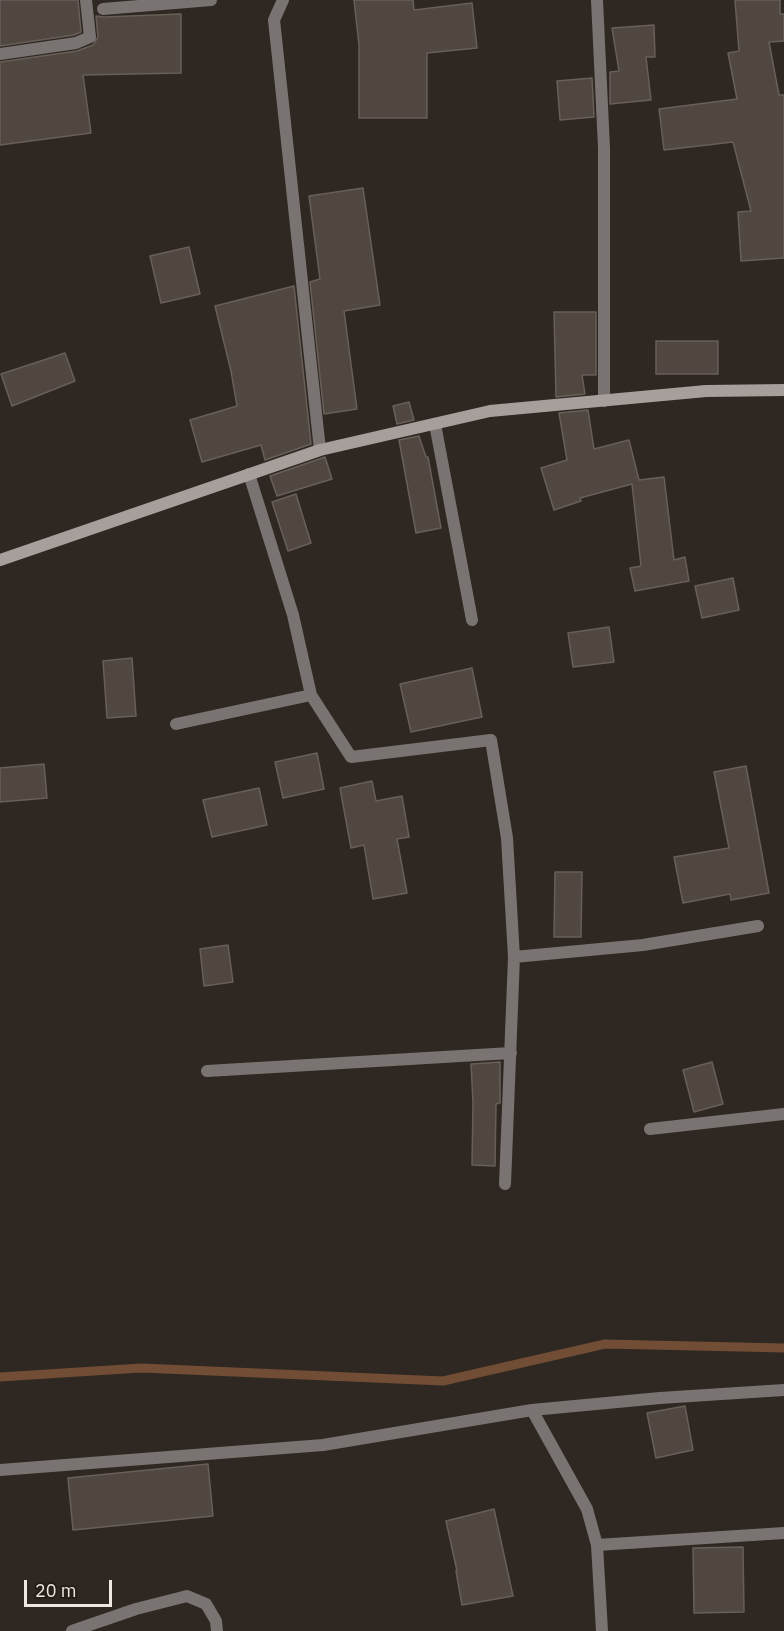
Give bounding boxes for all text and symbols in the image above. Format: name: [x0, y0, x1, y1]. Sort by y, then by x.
scale bar: [27, 1568, 116, 1606]
text: 20 m: [35, 1579, 77, 1602]

